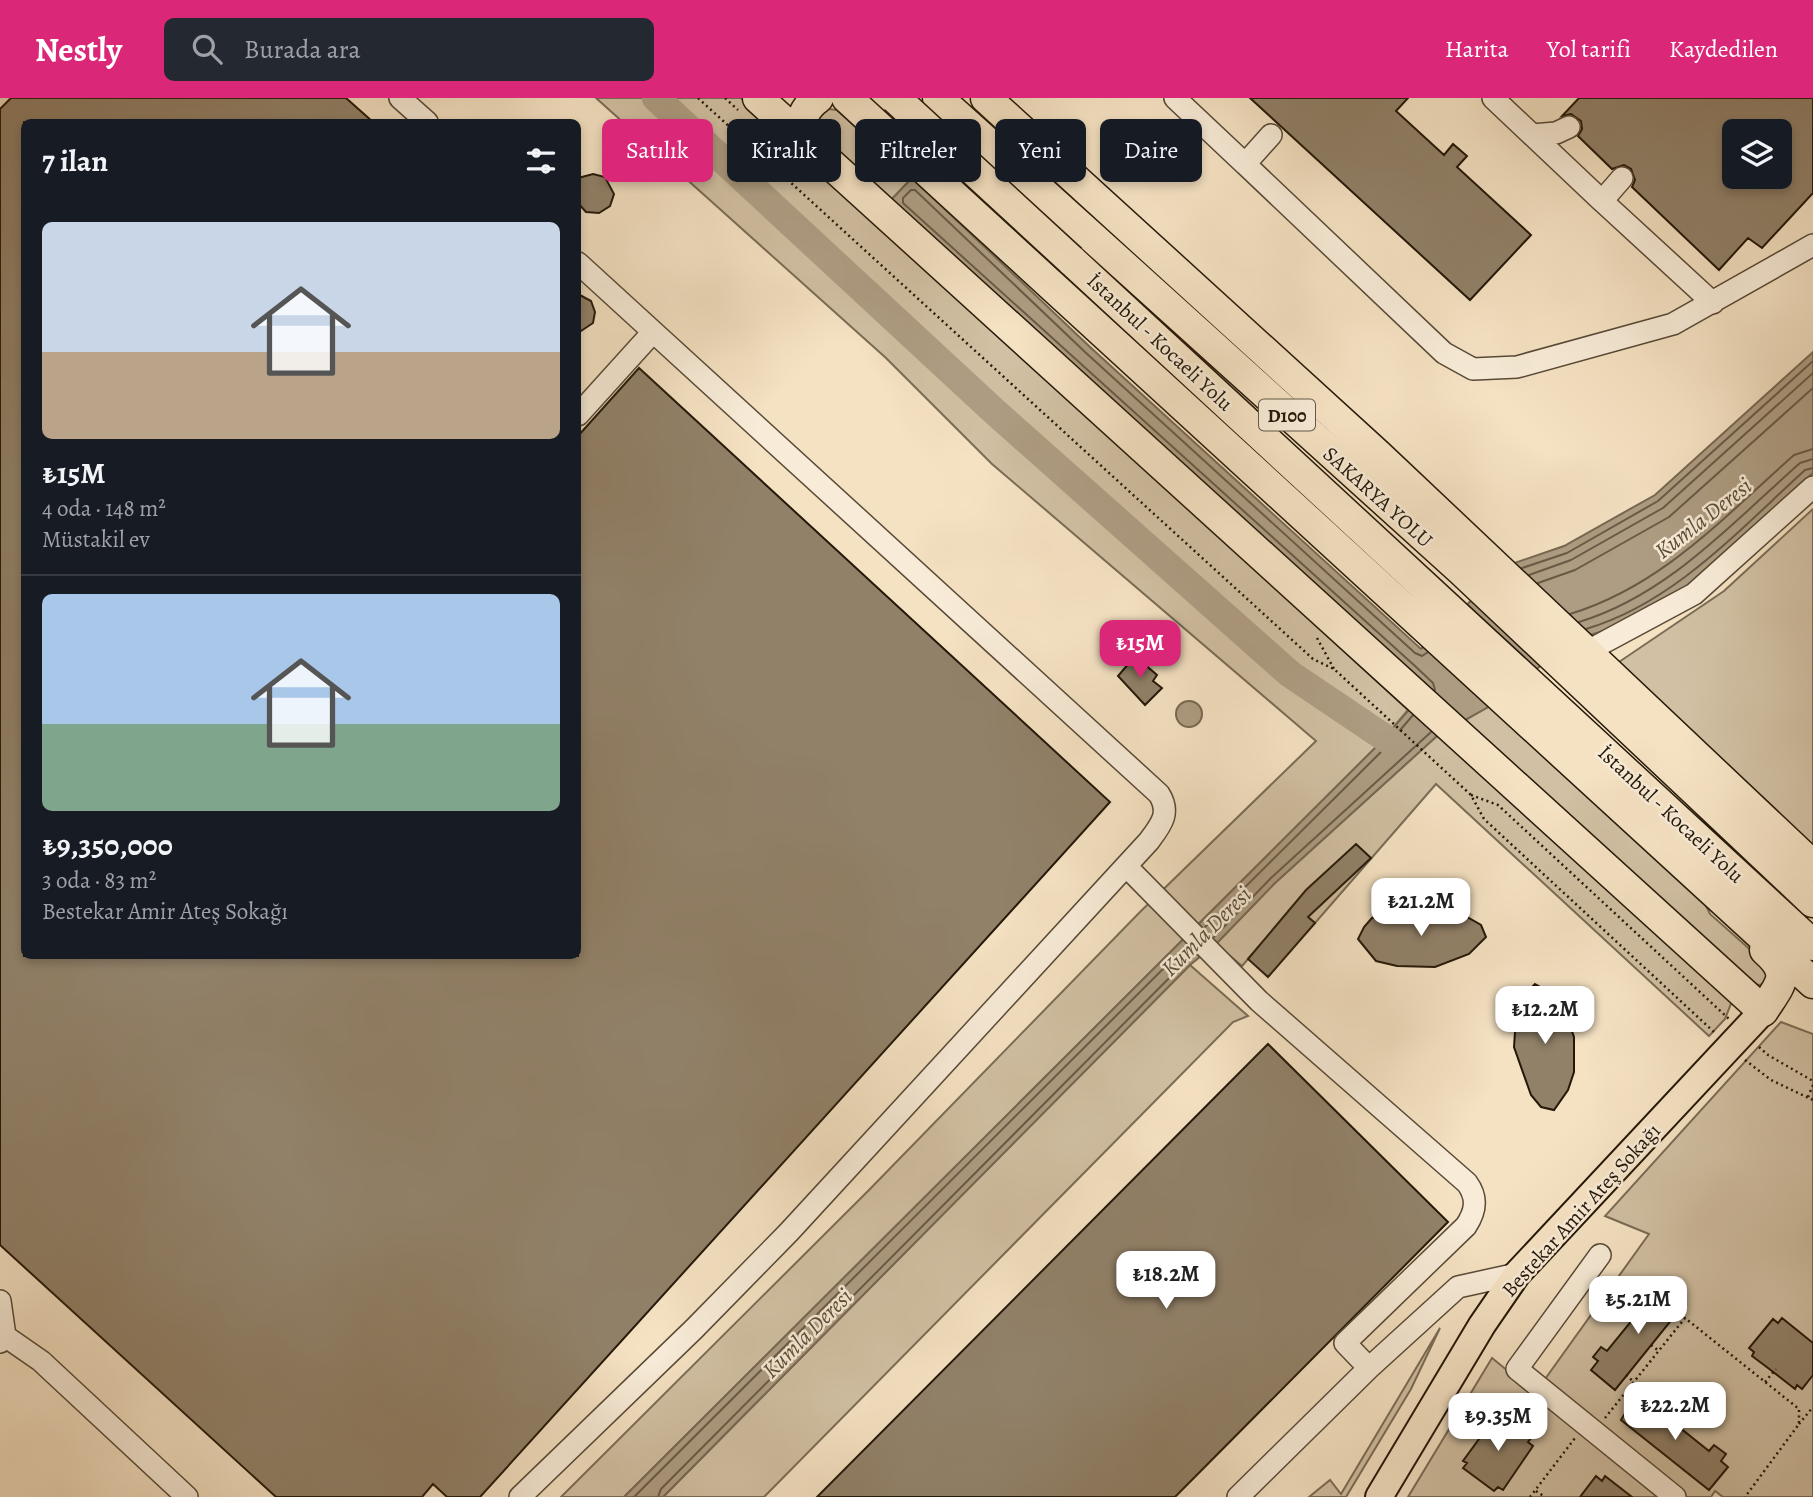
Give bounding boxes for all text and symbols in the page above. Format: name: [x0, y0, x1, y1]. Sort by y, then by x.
search box: [164, 18, 654, 81]
text: Nestly: [35, 27, 122, 72]
icon: search: [188, 30, 226, 68]
text: Burada ara: [244, 32, 361, 67]
text: Harita: [1445, 33, 1509, 65]
text: Yol tarifi: [1547, 33, 1631, 65]
text: Kaydedilen: [1669, 33, 1778, 65]
chip: Satılık: [602, 119, 713, 182]
chip: Kiralık: [727, 119, 841, 182]
chip: Filtreler: [855, 119, 981, 182]
chip: Yeni: [995, 119, 1086, 182]
chip: Daire: [1100, 119, 1202, 182]
map controls: [1722, 119, 1792, 189]
button: layers: [1722, 119, 1792, 189]
text: 7 ilan: [42, 141, 108, 181]
icon: filters: [522, 142, 560, 180]
street label: İstanbul - Kocaeli Yolu: [1081, 267, 1239, 417]
icon: home: [238, 268, 364, 394]
road number: D100: [1259, 400, 1315, 430]
street label: SAKARYA YOLU: [1317, 440, 1439, 554]
text: ₺15M: [42, 453, 105, 493]
water label: Kumla Deresi: [1648, 471, 1758, 566]
text: 4 oda · 148 m²: [42, 493, 166, 524]
text: Müstakil ev: [42, 524, 150, 555]
pin: ₺15M: [1099, 620, 1181, 680]
text: ₺15M: [1116, 627, 1164, 658]
icon: home: [238, 640, 364, 766]
street label: İstanbul - Kocaeli Yolu: [1592, 739, 1750, 889]
text: ₺9,350,000: [42, 825, 173, 865]
text: 3 oda · 83 m²: [42, 865, 156, 896]
pin: ₺21.2M: [1364, 878, 1478, 938]
water label: Kumla Deresi: [1155, 880, 1258, 983]
text: ₺21.2M: [1387, 885, 1455, 916]
text: Bestekar Amir Ateş Sokağı: [42, 896, 288, 927]
pin: ₺12.2M: [1488, 986, 1602, 1046]
text: ₺12.2M: [1511, 993, 1579, 1024]
street label: Bestekar Amir Ateş Sokağı: [1495, 1117, 1667, 1303]
pin: ₺18.2M: [1109, 1252, 1223, 1311]
text: ₺18.2M: [1132, 1258, 1200, 1289]
pin: ₺5.21M: [1581, 1276, 1695, 1336]
water label: Kumla Deresi: [756, 1282, 859, 1385]
text: ₺5.21M: [1605, 1283, 1671, 1314]
pin: ₺22.2M: [1618, 1382, 1732, 1442]
text: ₺22.2M: [1640, 1389, 1710, 1420]
pin: ₺9.35M: [1441, 1394, 1555, 1453]
text: ₺9.35M: [1464, 1400, 1532, 1431]

